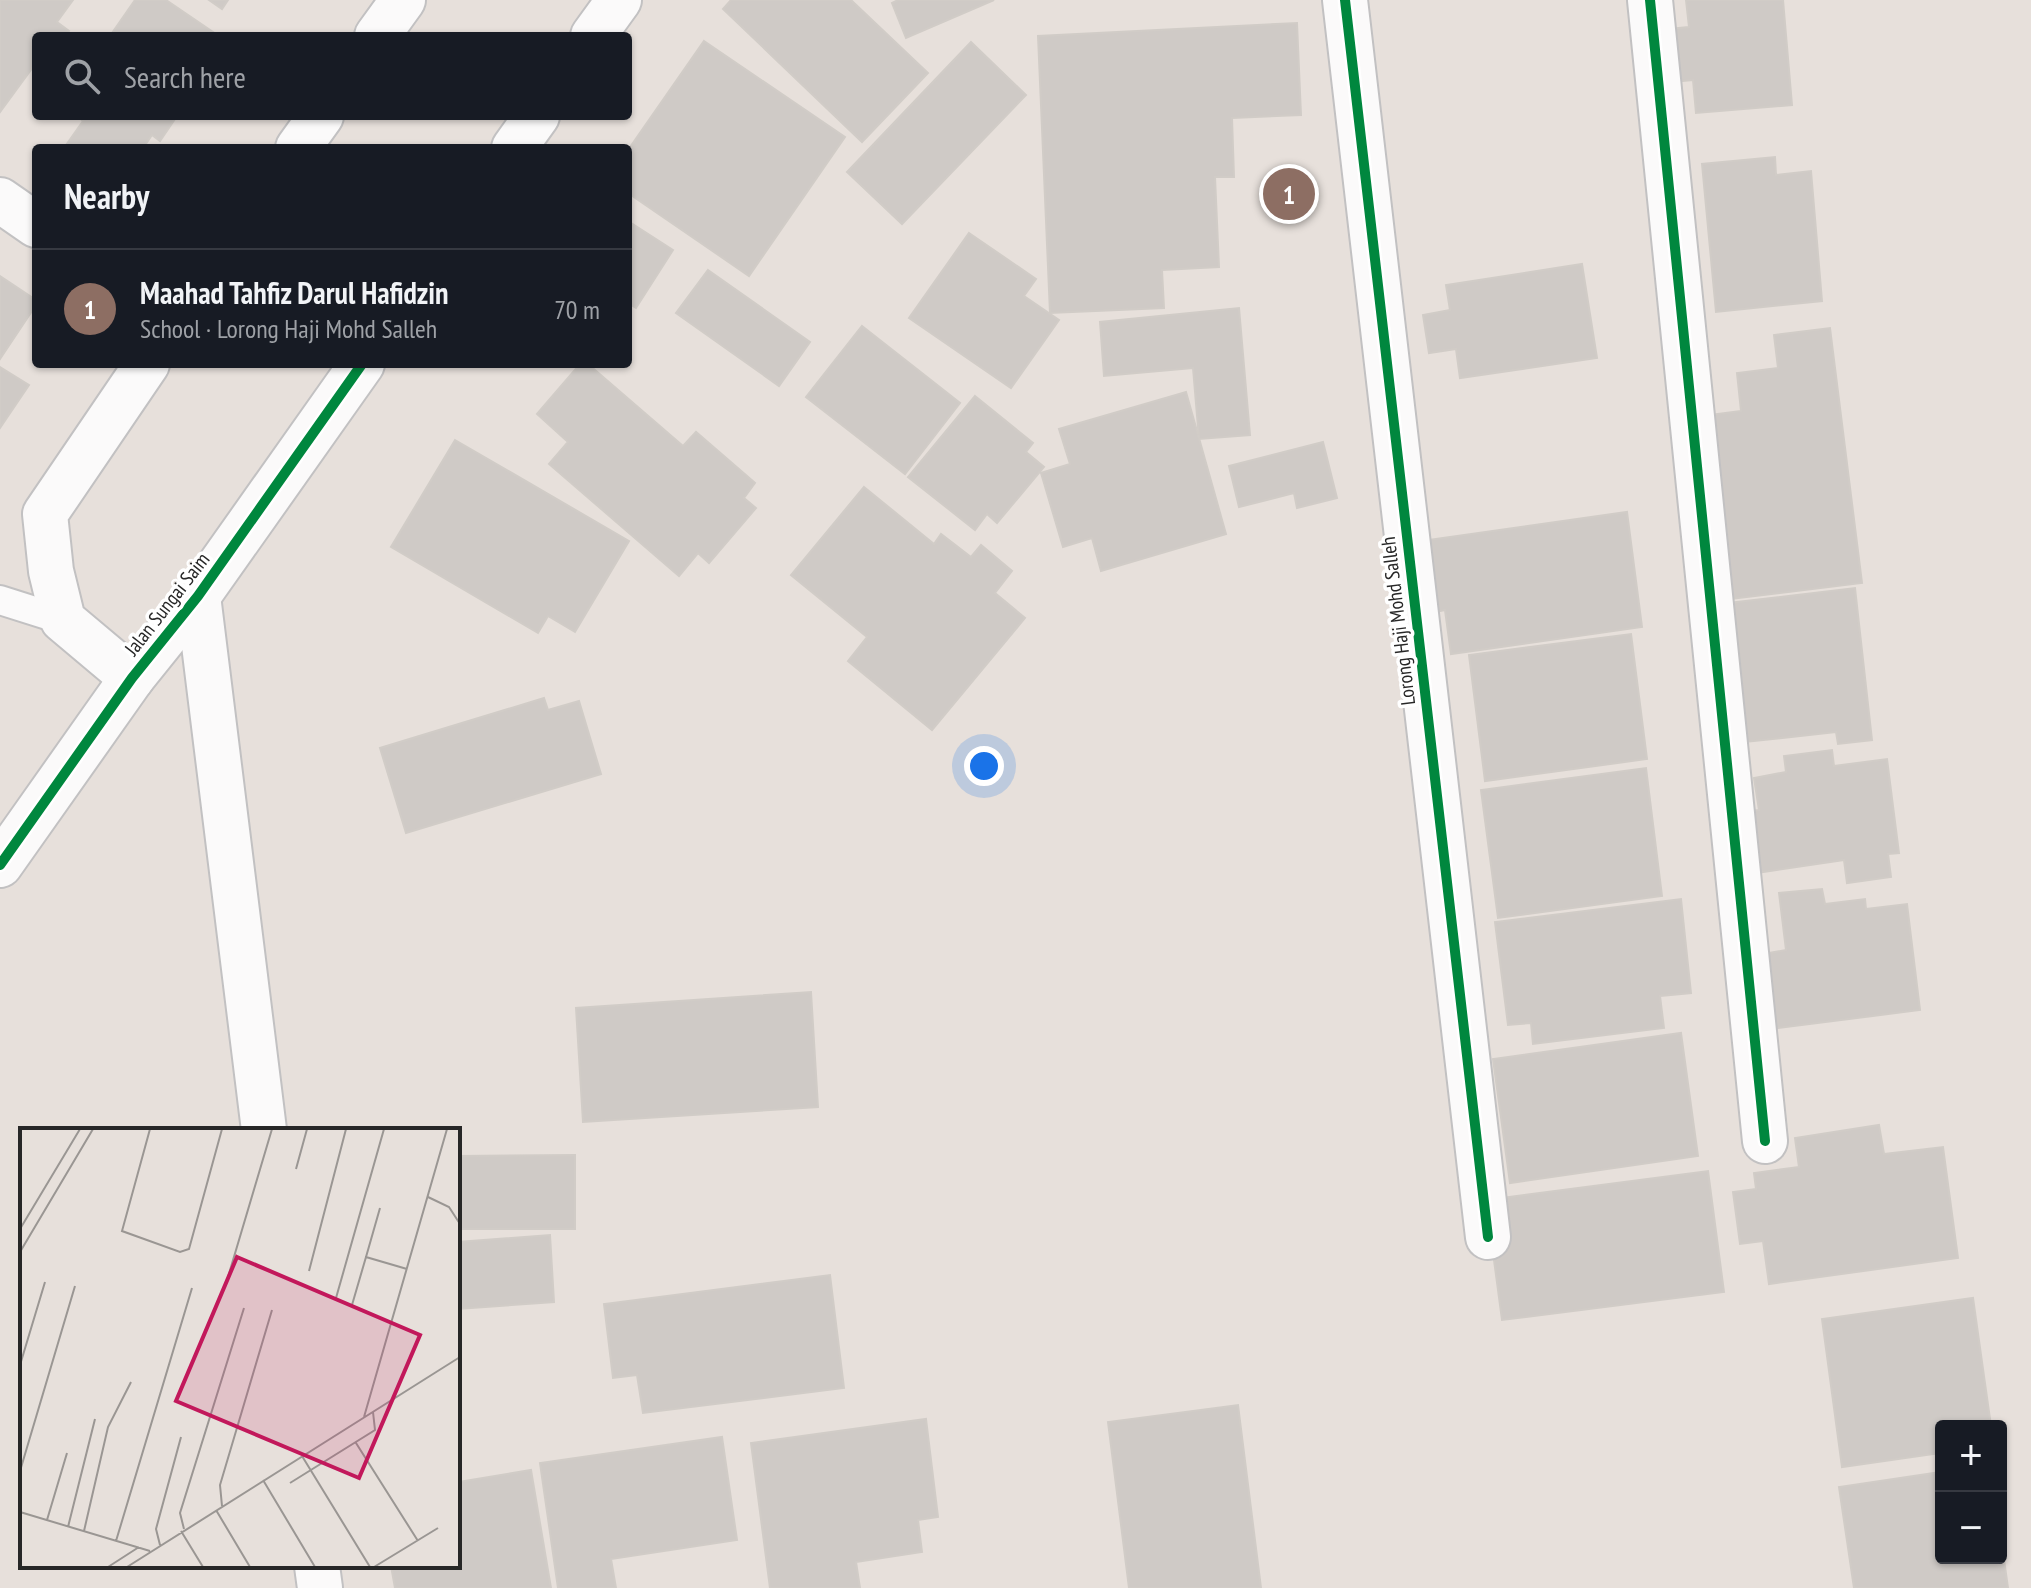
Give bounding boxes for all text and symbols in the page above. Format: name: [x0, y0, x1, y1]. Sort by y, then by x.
search box: [32, 32, 632, 120]
icon: search: [60, 54, 104, 98]
text: Search here: [124, 57, 246, 96]
pin: 1: [1263, 164, 1315, 224]
text: Nearby: [64, 174, 149, 218]
text: Maahad Tahfiz Darul Hafidzin: [140, 273, 449, 312]
text: 1: [84, 293, 96, 326]
text: 70 m: [554, 293, 600, 326]
text: School · Lorong Haji Mohd Salleh: [140, 312, 437, 345]
street label: Lorong Haji Mohd Salleh: [1375, 535, 1421, 707]
street label: Jalan Sungai Saim: [118, 547, 215, 662]
your location: [964, 746, 1004, 786]
inset map: [20, 1128, 460, 1568]
map controls: [1935, 1420, 2007, 1564]
button: +: [1935, 1420, 2007, 1492]
button: −: [1935, 1492, 2007, 1564]

